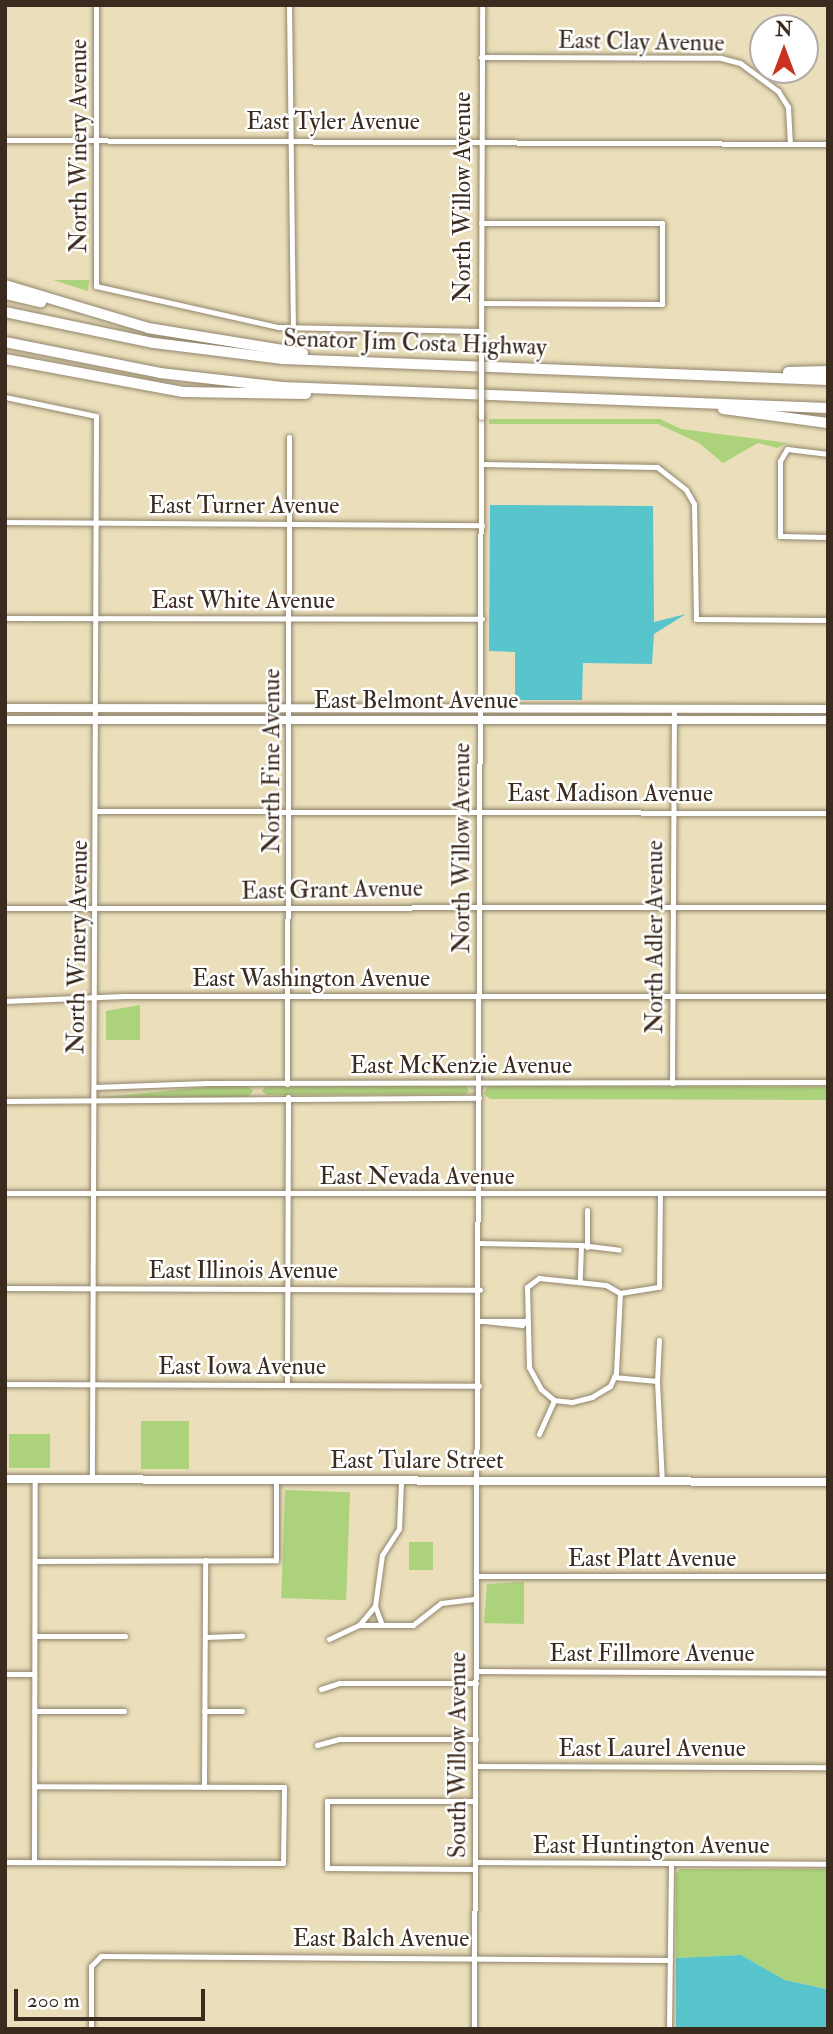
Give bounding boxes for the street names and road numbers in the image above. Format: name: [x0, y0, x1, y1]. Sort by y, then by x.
street label: East Clay Avenue: [557, 26, 725, 58]
street label: North Winery Avenue: [65, 39, 93, 253]
street label: North Willow Avenue: [449, 92, 477, 302]
street label: East Tyler Avenue: [246, 108, 420, 136]
street label: Senator Jim Costa Highway: [283, 324, 547, 362]
street label: East Turner Avenue: [149, 492, 339, 520]
street label: East White Avenue: [151, 587, 335, 615]
street label: North Fine Avenue: [258, 668, 286, 854]
street label: East Belmont Avenue: [314, 687, 518, 715]
street label: North Willow Avenue: [448, 743, 476, 953]
street label: East Madison Avenue: [507, 780, 713, 808]
street label: North Winery Avenue: [62, 840, 94, 1054]
street label: North Adler Avenue: [641, 840, 669, 1034]
street label: East Grant Avenue: [241, 874, 423, 906]
street label: East Washington Avenue: [192, 965, 430, 993]
street label: East McKenzie Avenue: [350, 1052, 572, 1080]
street label: East Nevada Avenue: [319, 1163, 515, 1191]
street label: East Illinois Avenue: [148, 1257, 338, 1285]
street label: East Iowa Avenue: [158, 1353, 326, 1381]
street label: East Tulare Street: [330, 1447, 504, 1475]
street label: East Platt Avenue: [568, 1545, 736, 1573]
street label: East Fillmore Avenue: [549, 1640, 755, 1668]
street label: South Willow Avenue: [444, 1652, 472, 1858]
street label: East Laurel Avenue: [558, 1735, 746, 1763]
street label: East Huntington Avenue: [533, 1832, 769, 1860]
street label: East Balch Avenue: [293, 1925, 469, 1953]

